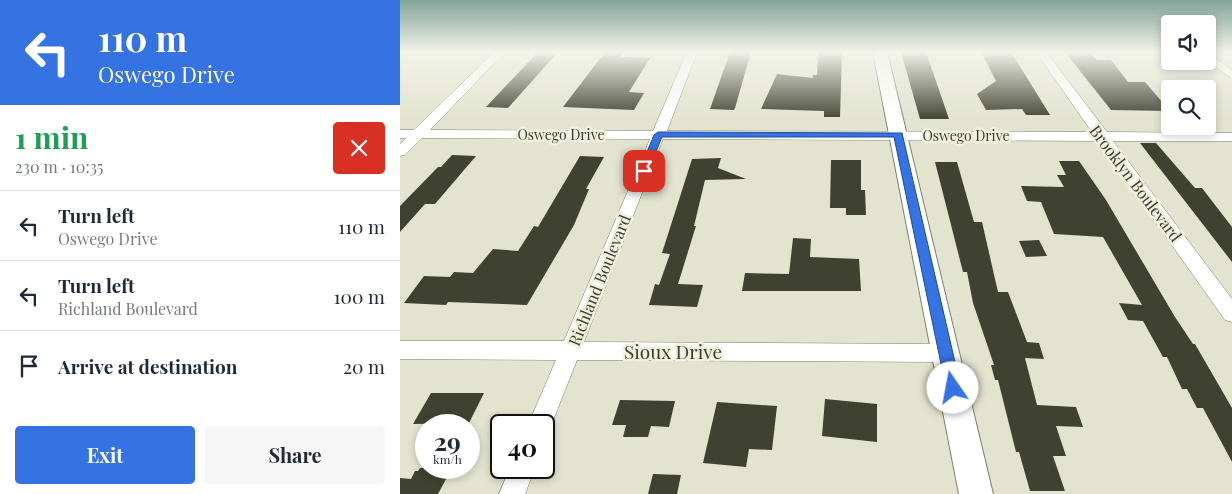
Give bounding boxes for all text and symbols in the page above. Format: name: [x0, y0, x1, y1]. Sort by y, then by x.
text: 110 m: [98, 14, 187, 61]
map controls: [1161, 15, 1216, 135]
button: sound: [1161, 15, 1216, 70]
icon: left: [15, 20, 80, 85]
text: Oswego Drive: [98, 59, 235, 89]
button: search: [1161, 80, 1216, 135]
text: 1 min: [15, 117, 89, 157]
street label: Brooklyn Boulevard: [1085, 120, 1187, 246]
button: close: [333, 122, 385, 174]
street label: Oswego Drive: [517, 125, 605, 144]
street label: Oswego Drive: [922, 126, 1010, 145]
pin: [623, 150, 665, 192]
text: 230 m · 10:35: [15, 156, 104, 177]
icon: arrive: [630, 157, 658, 185]
text: Turn left: [58, 202, 135, 228]
street label: Richland Boulevard: [563, 211, 635, 349]
icon: left: [15, 212, 43, 240]
text: 110 m: [338, 213, 385, 239]
text: Oswego Drive: [58, 228, 157, 249]
text: Turn left: [58, 272, 135, 298]
icon: left: [15, 282, 43, 310]
text: 100 m: [334, 283, 385, 309]
text: Richland Boulevard: [58, 298, 198, 319]
street label: Sioux Drive: [624, 338, 722, 364]
icon: arrive: [15, 352, 43, 380]
text: Arrive at destination: [58, 353, 238, 379]
text: 20 m: [343, 353, 385, 379]
position arrow: [926, 361, 978, 413]
speed limit sign: 40: [490, 414, 555, 479]
text: 29: [434, 424, 461, 457]
button: Exit: [15, 426, 195, 484]
button: Share: [205, 426, 385, 484]
text: km/h: [433, 451, 462, 467]

